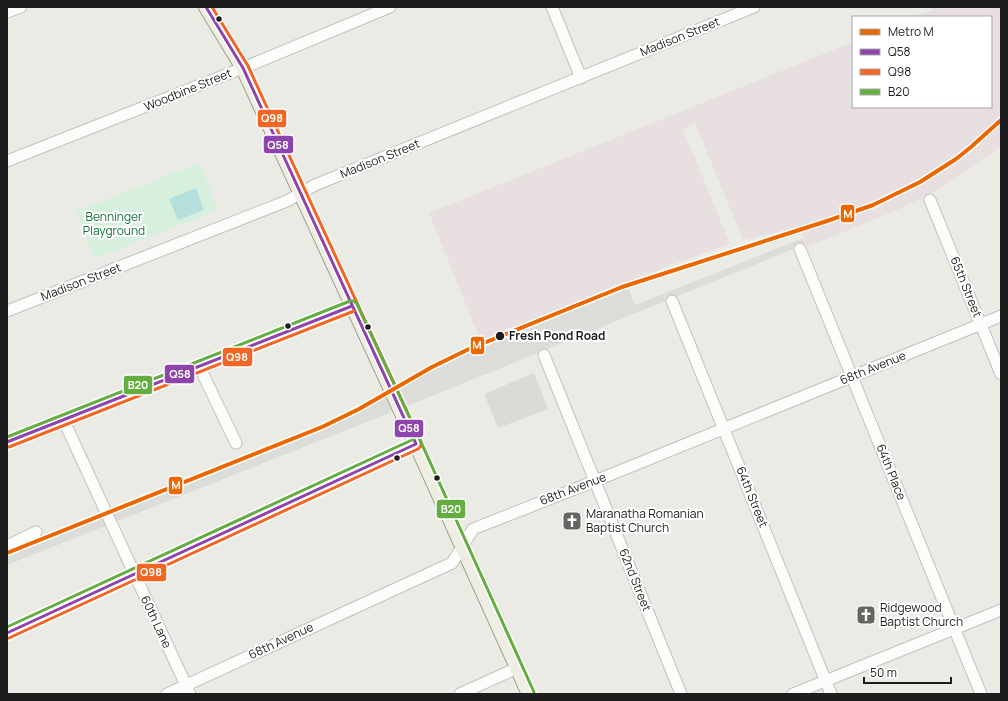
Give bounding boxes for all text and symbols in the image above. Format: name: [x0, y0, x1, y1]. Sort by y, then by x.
street label: Madison Street: [637, 13, 723, 60]
unlabelled marker: [214, 14, 224, 24]
legend: [852, 16, 992, 108]
text: Metro M: [888, 23, 934, 40]
text: Q58: [888, 43, 911, 60]
text: Q98: [888, 63, 911, 80]
street label: Woodbine Street: [141, 64, 235, 115]
text: B20: [888, 83, 910, 100]
line badge: Q98: [257, 109, 287, 128]
text: Q98: [261, 110, 283, 125]
line badge: Q58: [263, 135, 294, 154]
street label: Madison Street: [337, 135, 423, 182]
text: Q58: [267, 137, 289, 152]
line badge: M: [840, 204, 855, 223]
text: M: [843, 206, 853, 221]
park label: Benninger Playground: [83, 208, 145, 239]
street label: 65th Street: [947, 254, 986, 320]
street label: Madison Street: [38, 258, 124, 305]
unlabelled marker: [283, 321, 293, 331]
unlabelled marker: [363, 322, 373, 332]
place label: Fresh Pond Road: [509, 327, 605, 344]
marker: Fresh Pond Road: [494, 330, 506, 342]
line badge: M: [470, 336, 485, 355]
text: M: [472, 337, 482, 352]
line badge: Q98: [222, 347, 253, 367]
street label: 68th Avenue: [837, 347, 908, 388]
text: Q98: [226, 349, 248, 364]
line badge: Q58: [164, 364, 195, 384]
text: Q58: [169, 366, 191, 381]
line badge: B20: [123, 375, 153, 395]
text: B20: [128, 377, 148, 392]
line badge: Q58: [394, 419, 424, 438]
text: Q58: [398, 420, 420, 435]
street label: 64th Place: [873, 441, 910, 502]
unlabelled marker: [392, 453, 402, 463]
street label: 64th Street: [733, 464, 772, 530]
street label: 68th Avenue: [537, 468, 608, 509]
unlabelled marker: [432, 473, 442, 483]
line badge: M: [168, 476, 183, 495]
text: M: [171, 477, 181, 492]
line badge: B20: [436, 499, 466, 519]
text: B20: [441, 501, 461, 516]
place label: Maranatha Romanian Baptist Church: [586, 505, 704, 536]
church icon: Maranatha Romanian Baptist Church: [561, 510, 583, 532]
street label: 62nd Street: [615, 546, 656, 614]
line badge: Q98: [136, 563, 167, 582]
text: Q98: [140, 564, 162, 579]
street label: 60th Lane: [137, 593, 176, 651]
place label: Ridgewood Baptist Church: [880, 599, 963, 630]
church icon: Ridgewood Baptist Church: [855, 604, 877, 626]
street label: 68th Avenue: [246, 618, 316, 663]
scale bar: [864, 659, 951, 685]
text: 50 m: [870, 664, 897, 681]

